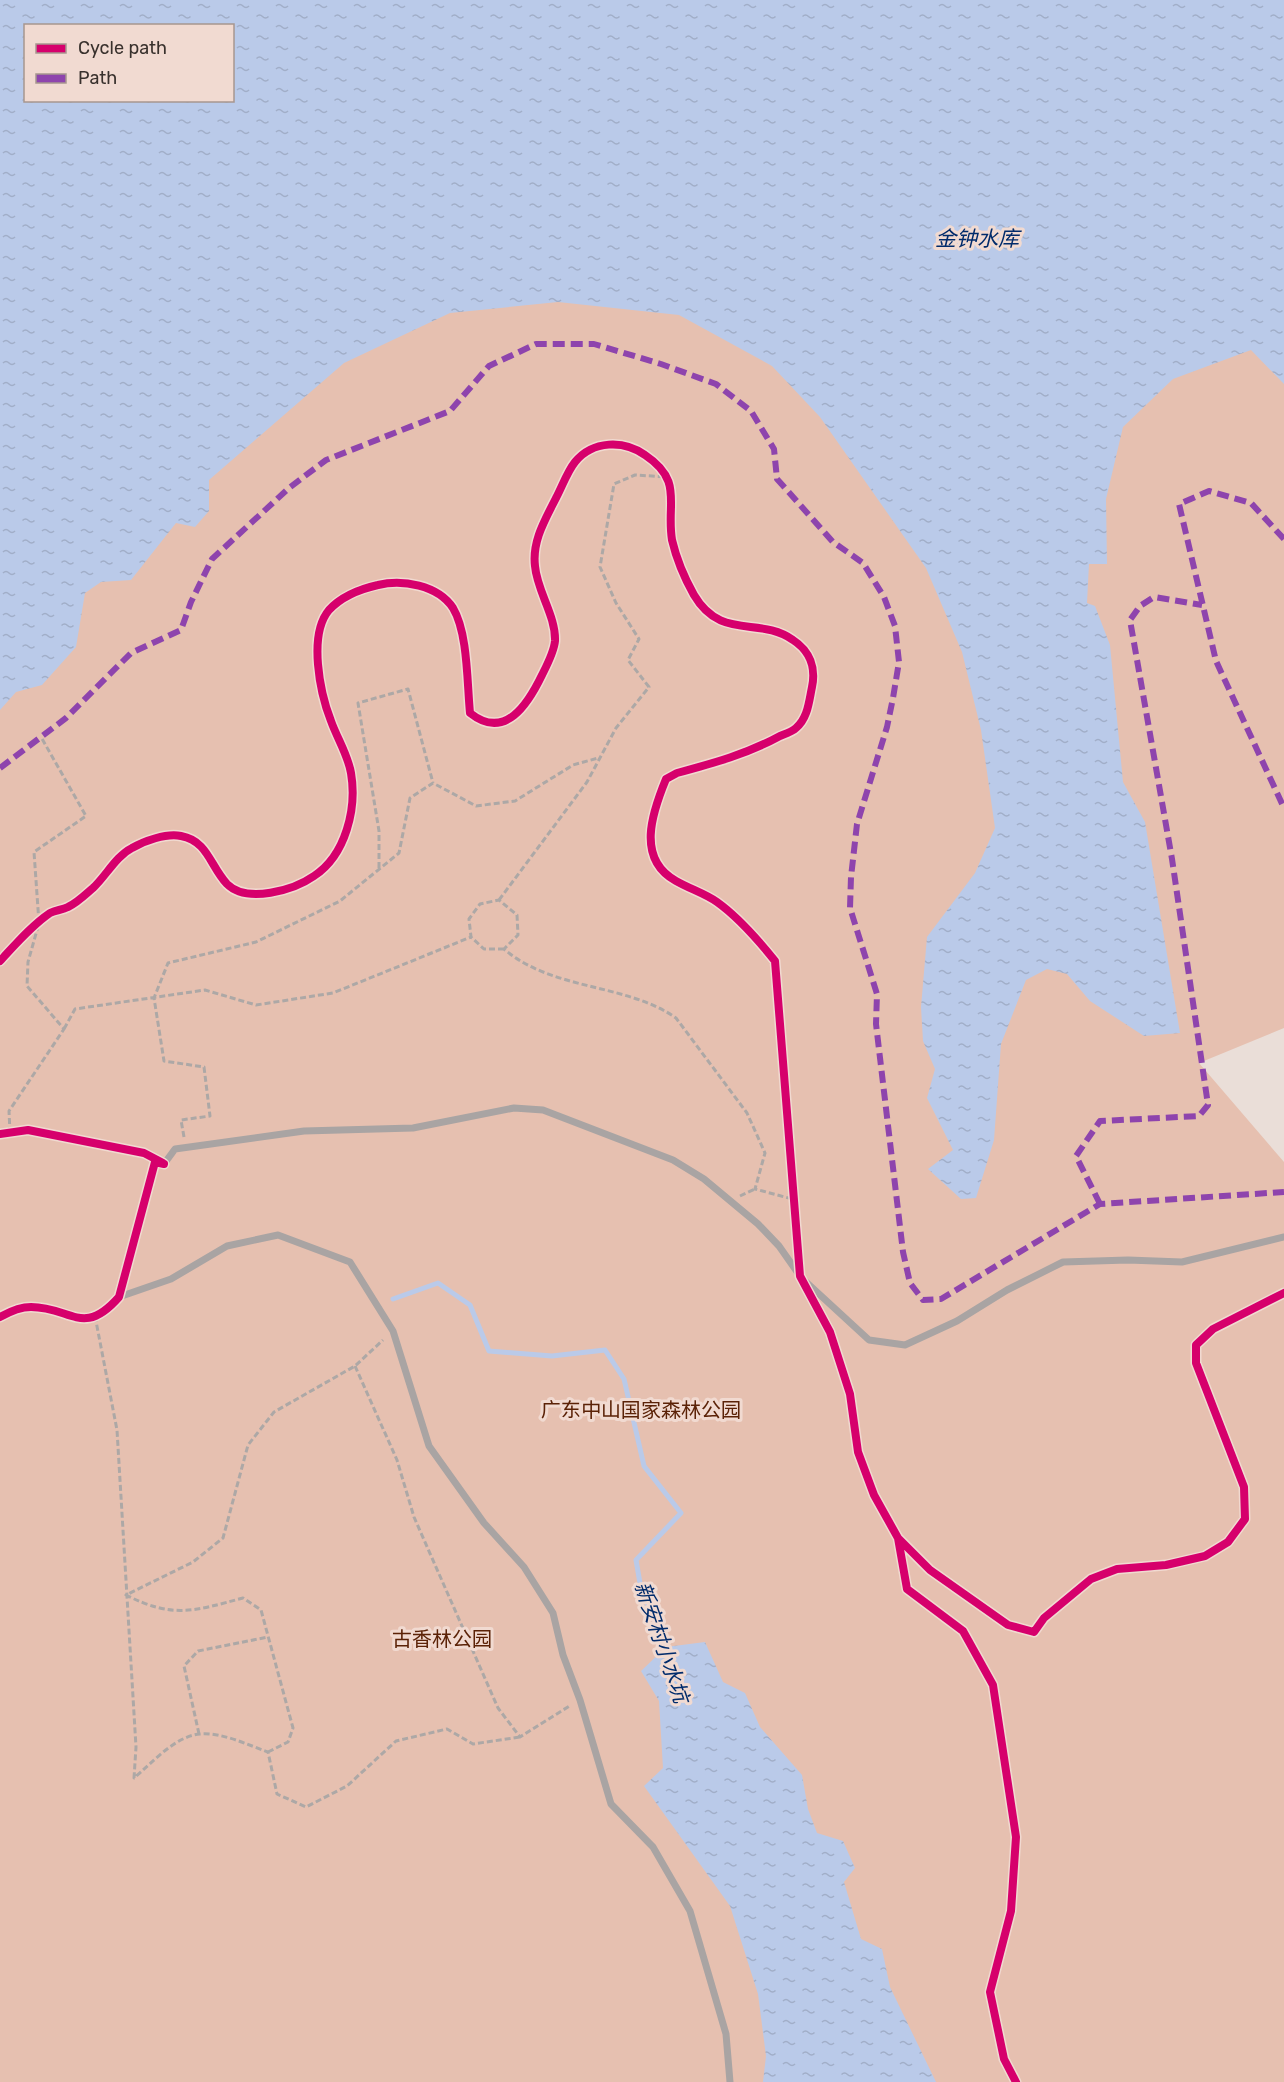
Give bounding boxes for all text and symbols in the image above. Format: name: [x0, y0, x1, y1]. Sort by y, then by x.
legend: [24, 24, 234, 102]
text: Cycle path: [78, 37, 167, 59]
text: Path: [78, 67, 117, 89]
water label: 金钟水库: [935, 226, 1022, 251]
park label: 广东中山国家森林公园: [541, 1398, 741, 1422]
water label: 新安村小水坑: [630, 1578, 695, 1708]
park label: 古香林公园: [392, 1627, 492, 1651]

